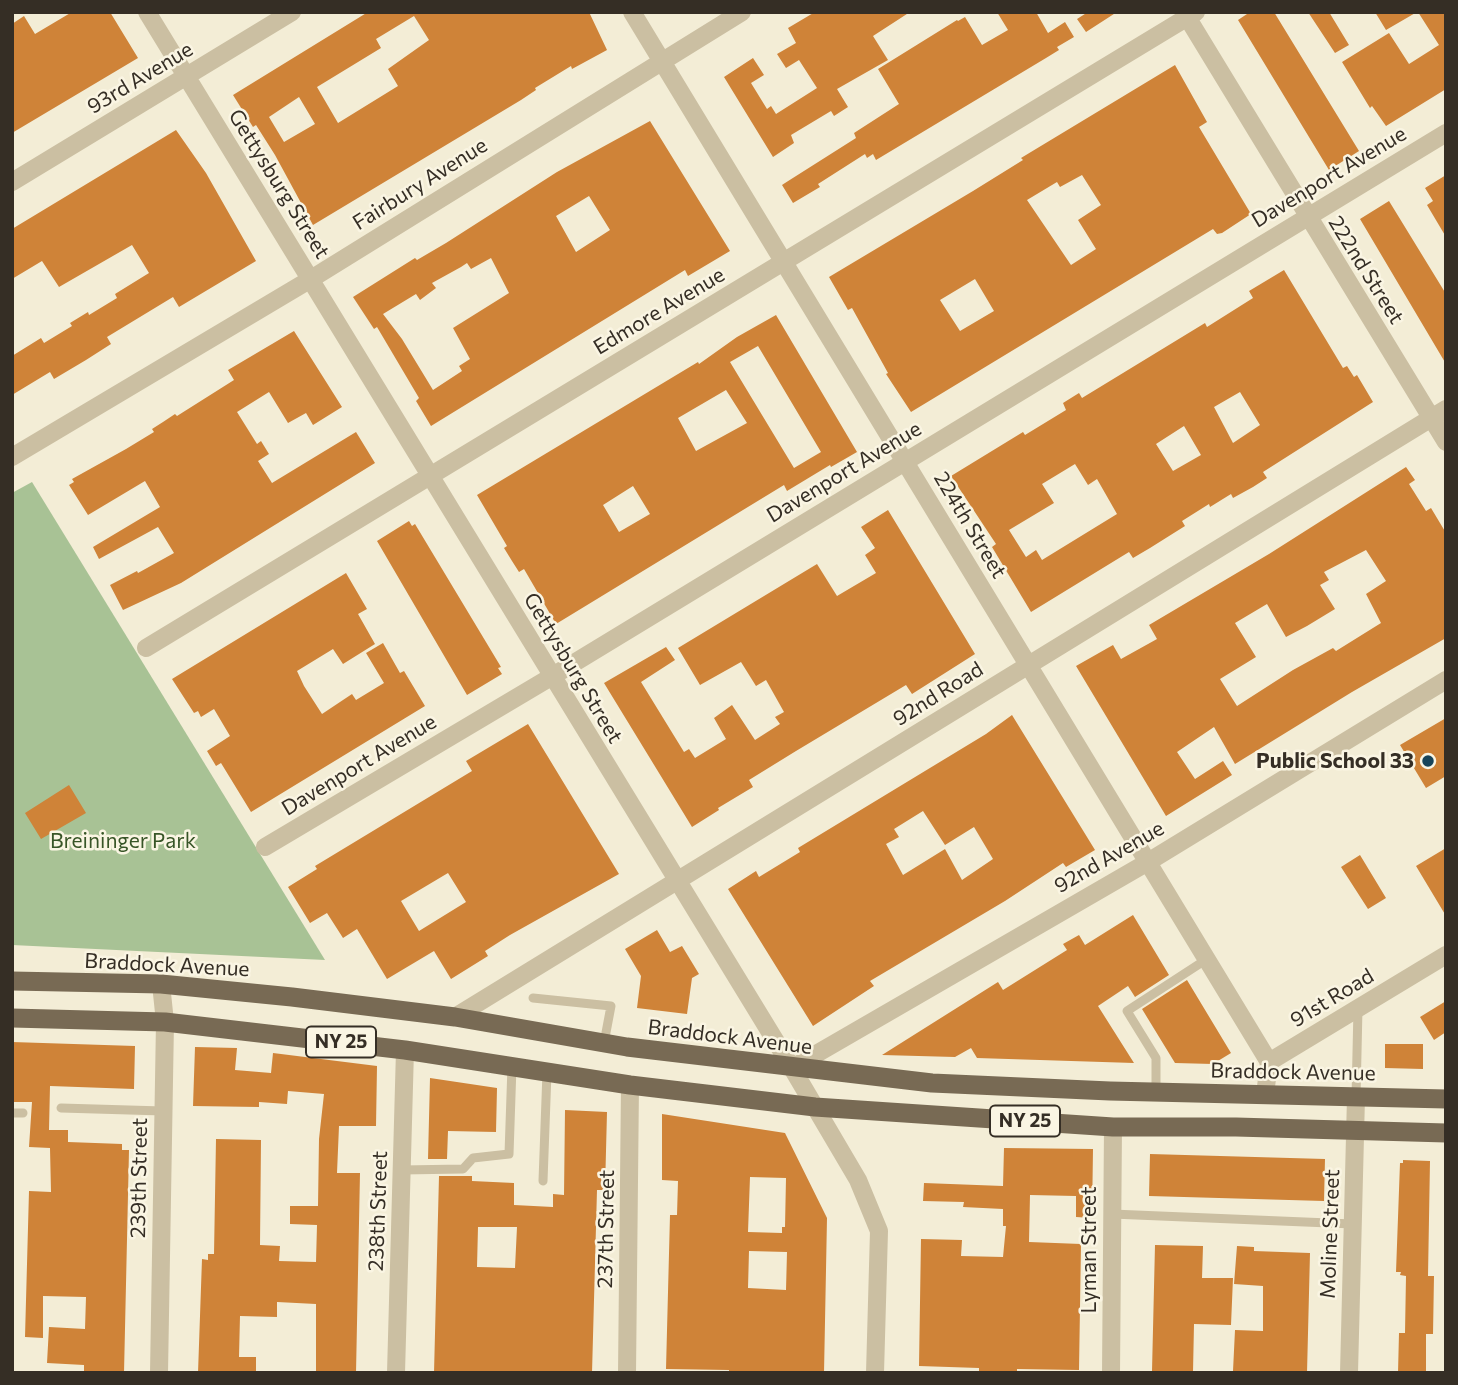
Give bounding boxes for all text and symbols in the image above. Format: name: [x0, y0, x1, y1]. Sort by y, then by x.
street label: 93rd Avenue: [83, 37, 197, 119]
street label: Gettysburg Street: [223, 105, 335, 263]
street label: Davenport Avenue: [1247, 121, 1411, 233]
street label: Fairbury Avenue: [348, 133, 492, 235]
street label: 222nd Street: [1323, 211, 1409, 329]
street label: Edmore Avenue: [589, 262, 729, 360]
street label: Davenport Avenue: [762, 416, 926, 528]
street label: 224th Street: [928, 467, 1012, 583]
street label: Gettysburg Street: [518, 588, 628, 748]
street label: 92nd Road: [888, 656, 988, 732]
street label: Davenport Avenue: [277, 709, 441, 821]
place label: Public School 33: [1256, 748, 1414, 774]
marker: Public School 33: [1420, 753, 1436, 769]
street label: 92nd Avenue: [1050, 815, 1168, 899]
park label: Breininger Park: [50, 828, 196, 854]
street label: Braddock Avenue: [84, 948, 250, 982]
street label: 91st Road: [1286, 963, 1378, 1033]
street label: Braddock Avenue: [646, 1014, 814, 1060]
road number: NY 25: [306, 1026, 376, 1058]
street label: Braddock Avenue: [1210, 1058, 1376, 1086]
road number: NY 25: [990, 1106, 1060, 1136]
street label: 239th Street: [125, 1118, 153, 1238]
street label: 238th Street: [363, 1150, 393, 1272]
street label: 237th Street: [592, 1169, 620, 1289]
street label: Moline Street: [1315, 1169, 1345, 1299]
street label: Lyman Street: [1076, 1186, 1102, 1314]

